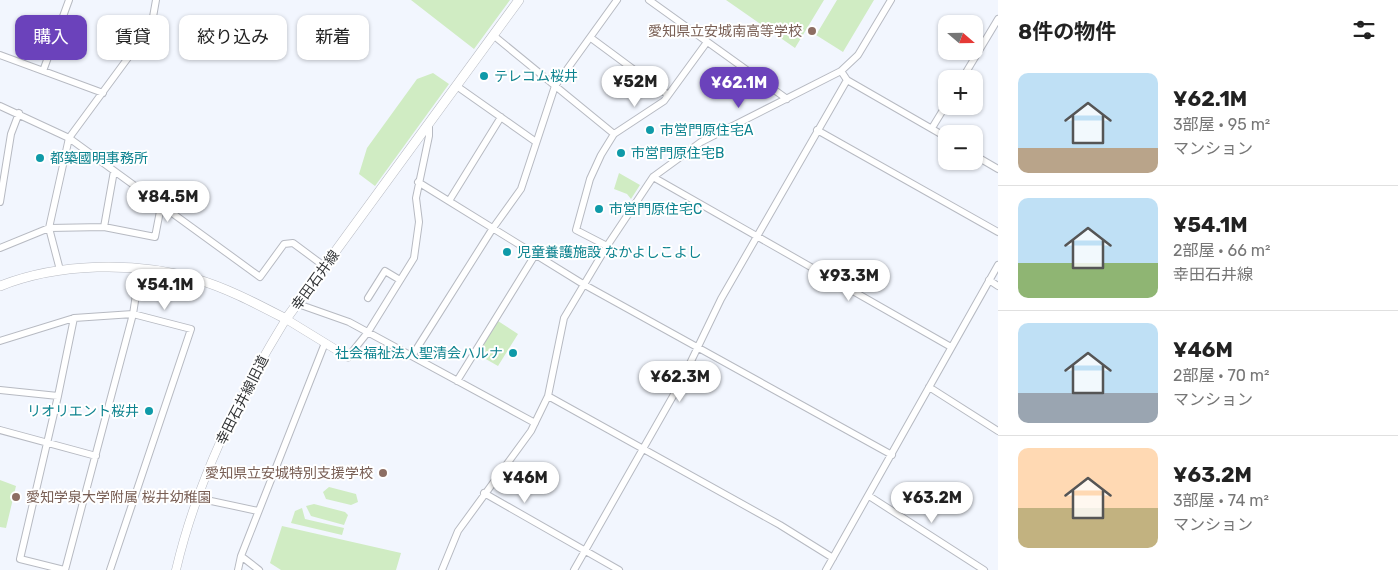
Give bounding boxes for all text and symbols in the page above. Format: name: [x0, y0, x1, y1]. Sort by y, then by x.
chip: 購入: [15, 15, 87, 60]
chip: 賃貸: [97, 15, 169, 60]
chip: 絞り込み: [179, 15, 287, 60]
chip: 新着: [297, 15, 369, 60]
north arrow: [938, 15, 982, 60]
map controls: [938, 15, 983, 170]
icon: filters: [1350, 16, 1378, 44]
text: 8件の物件: [1018, 19, 1116, 44]
place label: 愛知県立安城南高等学校: [648, 23, 802, 40]
marker: 愛知県立安城南高等学校: [806, 25, 818, 37]
pin: ¥52M: [605, 66, 665, 108]
pin: ¥62.1M: [698, 66, 780, 109]
place label: テレコム桜井: [494, 68, 578, 85]
marker: テレコム桜井: [478, 70, 490, 82]
button: +: [938, 70, 983, 115]
text: ¥52M: [612, 72, 658, 91]
text: ¥62.1M: [711, 73, 767, 92]
text: ¥62.1M: [1173, 86, 1247, 111]
icon: home: [1058, 93, 1118, 153]
text: 3部屋 · 95 m²: [1173, 115, 1270, 134]
place label: 市営門原住宅A: [660, 122, 754, 139]
marker: 市営門原住宅A: [644, 124, 656, 136]
button: −: [938, 125, 983, 170]
text: マンション: [1173, 139, 1253, 158]
place label: 市営門原住宅B: [631, 145, 724, 162]
marker: 市営門原住宅B: [615, 147, 627, 159]
place label: 都築國明事務所: [50, 150, 148, 167]
marker: 都築國明事務所: [34, 152, 46, 164]
pin: ¥84.5M: [127, 180, 209, 223]
text: ¥84.5M: [138, 187, 198, 206]
place label: 市営門原住宅C: [609, 201, 702, 218]
marker: 市営門原住宅C: [593, 203, 605, 215]
text: ¥54.1M: [1173, 212, 1248, 237]
icon: home: [1058, 218, 1118, 278]
text: 2部屋 · 66 m²: [1173, 241, 1270, 260]
place label: 児童養護施設 なかよしこよし: [517, 244, 702, 261]
marker: 児童養護施設 なかよしこよし: [501, 246, 513, 258]
street label: 幸田石井線: [288, 247, 343, 314]
pin: ¥93.3M: [808, 260, 890, 302]
text: 幸田石井線: [1173, 265, 1253, 284]
text: ¥93.3M: [819, 266, 879, 285]
pin: ¥54.1M: [124, 268, 206, 311]
text: ¥54.1M: [137, 275, 193, 294]
text: ¥46M: [1173, 337, 1233, 362]
icon: home: [1058, 343, 1118, 403]
place label: 社会福祉法人聖清会ハルナ: [335, 345, 503, 362]
marker: 社会福祉法人聖清会ハルナ: [507, 347, 519, 359]
street label: 幸田石井線旧道: [213, 353, 272, 448]
pin: ¥62.3M: [639, 360, 721, 403]
text: 2部屋 · 70 m²: [1173, 366, 1269, 385]
text: ¥62.3M: [650, 367, 710, 386]
text: マンション: [1173, 390, 1253, 409]
place label: リオリエント桜井: [27, 403, 139, 420]
marker: リオリエント桜井: [143, 405, 155, 417]
pin: ¥46M: [495, 462, 555, 504]
text: ¥63.2M: [1173, 462, 1252, 487]
place label: 愛知県立安城特別支援学校: [205, 465, 373, 482]
marker: 愛知県立安城特別支援学校: [377, 467, 389, 479]
text: ¥46M: [502, 468, 548, 487]
icon: home: [1058, 468, 1118, 528]
pin: ¥63.2M: [891, 482, 973, 524]
text: ¥63.2M: [902, 488, 962, 507]
place label: 愛知学泉大学附属 桜井幼稚園: [26, 489, 211, 506]
marker: 愛知学泉大学附属 桜井幼稚園: [10, 491, 22, 503]
text: 3部屋 · 74 m²: [1173, 491, 1269, 510]
text: マンション: [1173, 515, 1253, 534]

